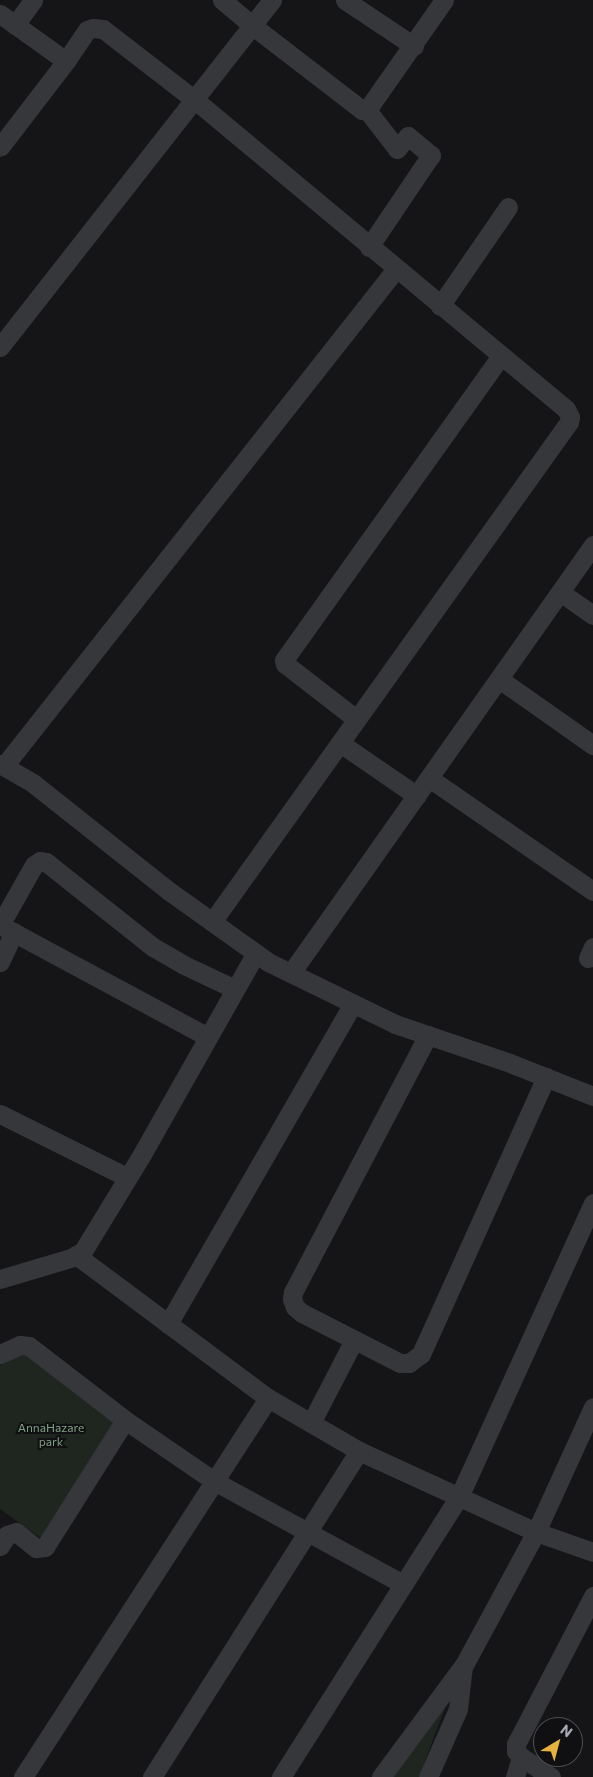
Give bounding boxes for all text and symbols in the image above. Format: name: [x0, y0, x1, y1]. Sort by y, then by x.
park label: AnnaHazare park: [18, 1421, 84, 1449]
north arrow: [533, 1717, 583, 1767]
text: N: [557, 1720, 576, 1740]

